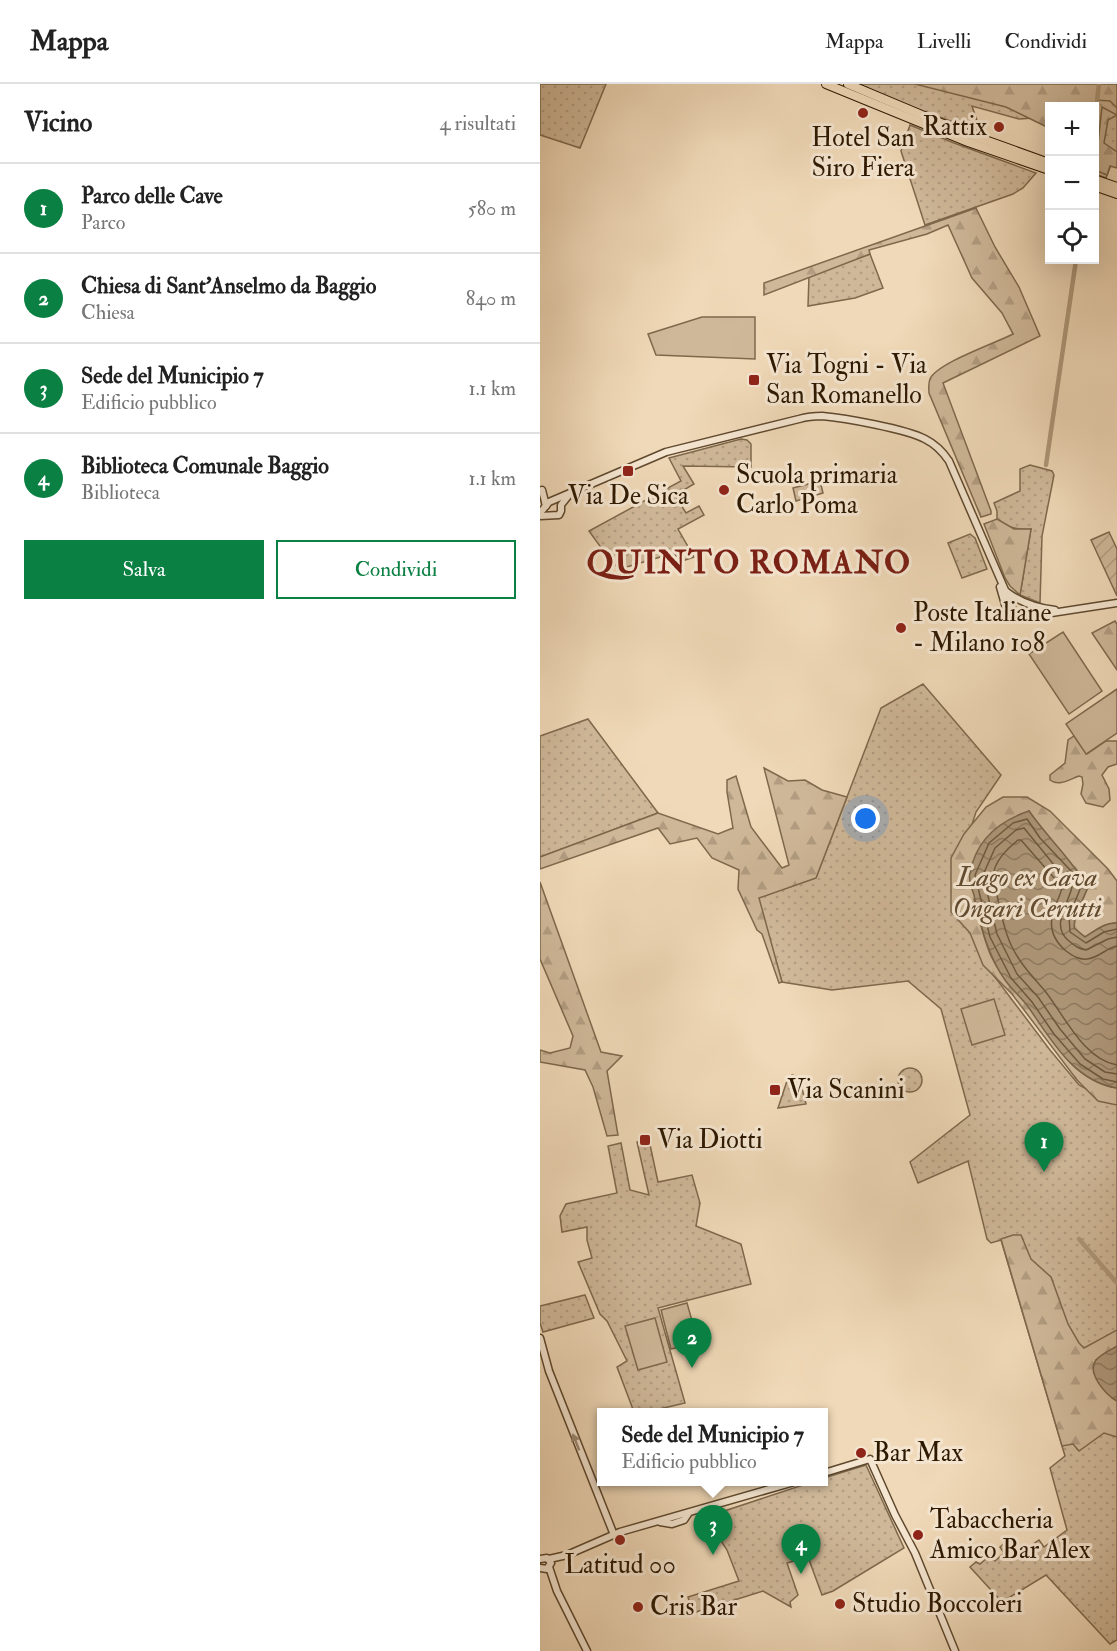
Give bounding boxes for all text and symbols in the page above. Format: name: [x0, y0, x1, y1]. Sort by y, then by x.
text: Mappa: [30, 24, 108, 59]
text: Mappa: [825, 28, 884, 55]
text: Livelli: [917, 28, 971, 55]
text: Condividi: [1004, 28, 1087, 55]
map controls: [1045, 102, 1099, 264]
button: +: [1045, 102, 1099, 156]
marker: Hotel San Siro Fiera: [856, 106, 870, 120]
text: Vicino: [24, 107, 92, 139]
text: 4 risultati: [440, 111, 516, 136]
place label: Rattix: [922, 111, 987, 143]
marker: Rattix: [992, 120, 1006, 134]
place label: Hotel San Siro Fiera: [811, 122, 915, 184]
button: −: [1045, 156, 1099, 210]
text: Parco delle Cave: [81, 182, 223, 210]
text: 1: [40, 196, 47, 221]
text: 580 m: [468, 196, 516, 221]
text: Parco: [81, 210, 125, 235]
button: locate: [1045, 210, 1099, 264]
text: Chiesa di Sant'Anselmo da Baggio: [81, 272, 376, 300]
text: 2: [38, 286, 49, 311]
text: 840 m: [466, 286, 516, 311]
text: Chiesa: [81, 300, 135, 325]
place label: Via Togni - Via San Romanello: [766, 349, 927, 411]
text: Sede del Municipio 7: [81, 362, 264, 390]
marker: Via Togni - Via San Romanello: [747, 373, 761, 387]
text: 3: [40, 376, 47, 401]
text: 1.1 km: [469, 376, 516, 401]
text: Edificio pubblico: [81, 390, 217, 415]
text: Biblioteca Comunale Baggio: [81, 452, 329, 480]
place label: Scuola primaria Carlo Poma: [736, 459, 898, 521]
marker: Via De Sica: [621, 464, 635, 478]
text: 4: [38, 466, 49, 491]
text: 1.1 km: [469, 466, 516, 491]
text: Biblioteca: [81, 480, 160, 505]
place label: Via De Sica: [567, 480, 689, 512]
marker: Scuola primaria Carlo Poma: [717, 483, 731, 497]
button: Salva: [24, 540, 264, 599]
button: Condividi: [276, 540, 516, 599]
district label: QUINTO ROMANO: [587, 543, 911, 583]
place label: Poste Italiane - Milano 108: [913, 597, 1052, 659]
marker: Poste Italiane - Milano 108: [894, 621, 908, 635]
your location: [851, 804, 880, 833]
water label: Lago ex Cava Ongari Cerutti: [952, 861, 1102, 925]
place label: Via Scanini: [787, 1074, 905, 1106]
marker: Via Scanini: [768, 1083, 782, 1097]
pin: 1: [1024, 1122, 1064, 1172]
place label: Via Diotti: [657, 1124, 763, 1156]
marker: Via Diotti: [638, 1133, 652, 1147]
pin: 2: [672, 1318, 712, 1368]
popup: [597, 1408, 828, 1486]
text: Sede del Municipio 7: [621, 1421, 804, 1449]
one-way arrow: [571, 1432, 581, 1450]
place label: Bar Max: [873, 1437, 964, 1469]
marker: Bar Max: [854, 1446, 868, 1460]
text: Edificio pubblico: [621, 1449, 757, 1474]
place label: Tabaccheria Amico Bar Alex: [929, 1504, 1091, 1566]
pin: 3: [694, 1506, 732, 1555]
pin: 4: [782, 1524, 820, 1574]
marker: Tabaccheria Amico Bar Alex: [911, 1528, 925, 1542]
marker: Latitud 00: [613, 1533, 627, 1547]
place label: Latitud 00: [564, 1549, 676, 1581]
place label: Studio Boccoleri: [852, 1588, 1023, 1620]
place label: Cris Bar: [650, 1591, 738, 1623]
marker: Studio Boccoleri: [833, 1597, 847, 1611]
marker: Cris Bar: [631, 1600, 645, 1614]

